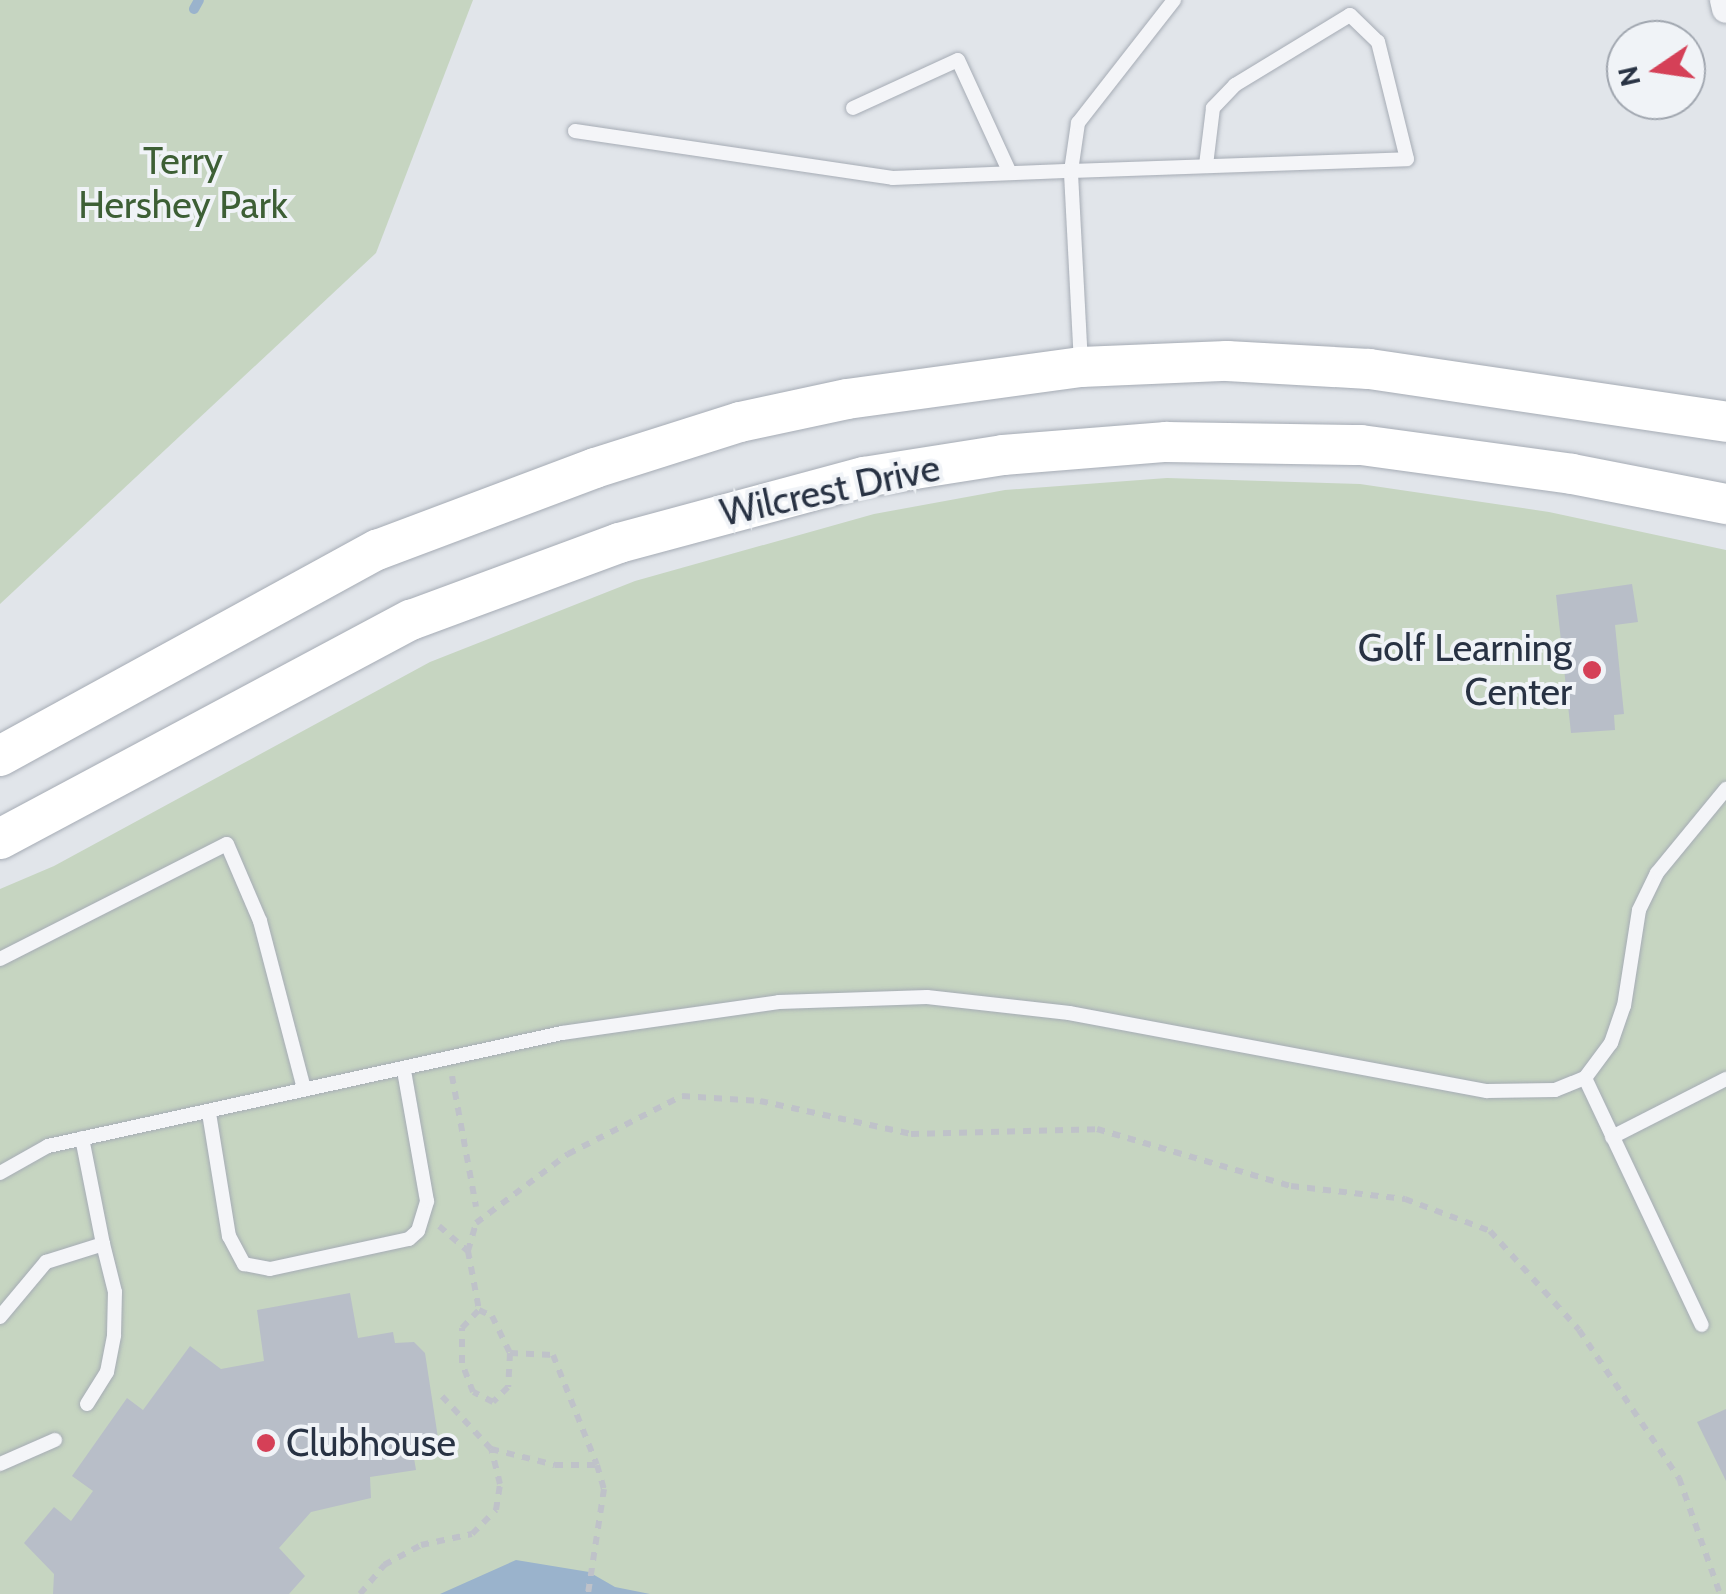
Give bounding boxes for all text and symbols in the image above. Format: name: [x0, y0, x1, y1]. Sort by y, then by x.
north arrow: [1606, 20, 1706, 120]
text: N: [1610, 63, 1648, 90]
park label: Terry Hershey Park: [78, 138, 288, 228]
street label: Wilcrest Drive: [716, 445, 944, 535]
place label: Golf Learning Center: [1358, 625, 1572, 714]
marker: Golf Learning Center: [1581, 659, 1603, 681]
place label: Clubhouse: [286, 1420, 456, 1466]
marker: Clubhouse: [255, 1432, 277, 1454]

